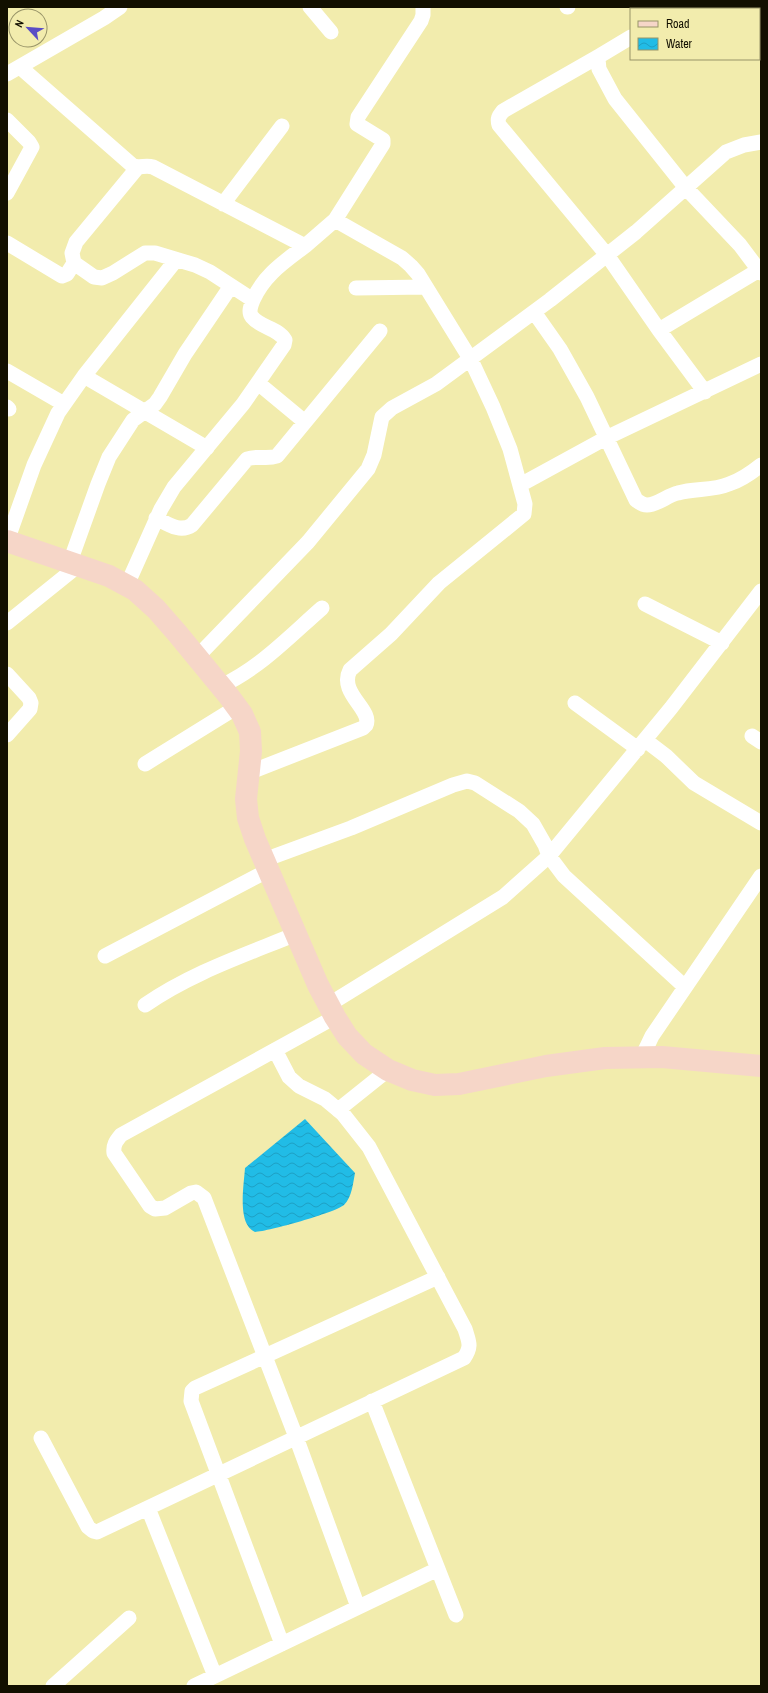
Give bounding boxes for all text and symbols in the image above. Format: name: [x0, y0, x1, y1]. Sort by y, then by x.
north arrow: [8, 8, 48, 48]
legend: [630, 8, 760, 60]
text: Road: [666, 16, 690, 32]
text: N: [11, 18, 27, 30]
text: Water: [666, 36, 693, 52]

